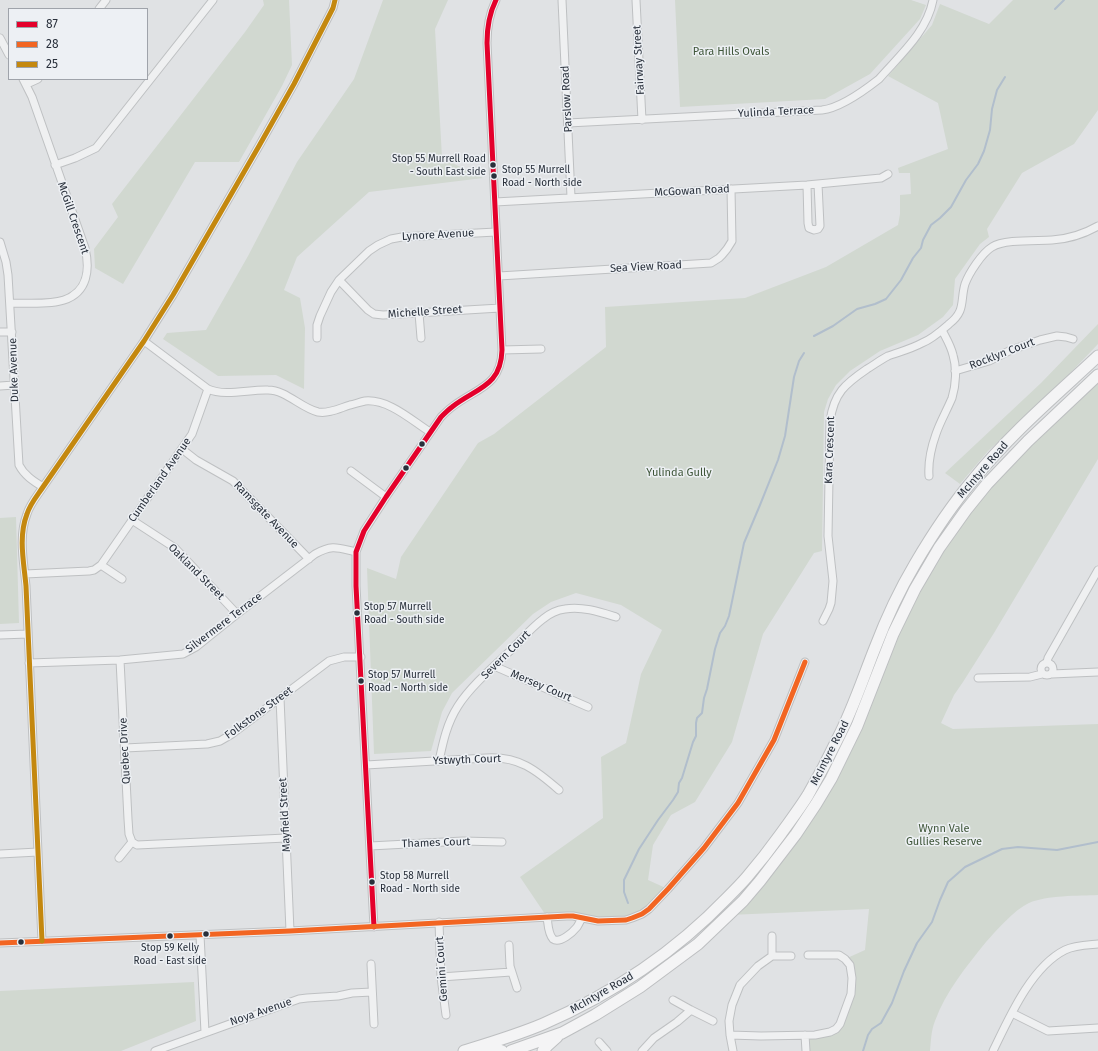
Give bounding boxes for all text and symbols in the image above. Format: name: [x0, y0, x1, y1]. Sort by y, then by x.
legend: [8, 8, 148, 80]
text: 87: [46, 17, 58, 31]
street label: Fairway Street: [631, 25, 647, 95]
text: 28: [46, 37, 59, 51]
park label: Para Hills Ovals: [693, 45, 769, 59]
text: 25: [46, 57, 58, 71]
street label: Parslow Road: [559, 65, 575, 133]
street label: Yulinda Terrace: [738, 103, 814, 121]
place label: Stop 55 Murrell Road - South East side: [392, 153, 486, 176]
marker: Stop 55 Murrell Road - South East side: [488, 160, 498, 170]
place label: Stop 55 Murrell Road - North side: [502, 164, 582, 188]
marker: Stop 55 Murrell Road - North side: [489, 171, 499, 181]
street label: McGill Crescent: [54, 180, 92, 256]
street label: McGowan Road: [654, 182, 730, 200]
street label: Lynore Avenue: [402, 227, 474, 243]
street label: Sea View Road: [610, 259, 682, 275]
street label: Michelle Street: [387, 303, 463, 321]
street label: Rocklyn Court: [968, 336, 1036, 372]
street label: Duke Avenue: [6, 338, 22, 402]
street label: Kara Crescent: [822, 416, 838, 484]
street label: Cumberland Avenue: [126, 435, 194, 525]
unlabelled marker: [417, 439, 427, 449]
street label: McIntyre Road: [955, 439, 1011, 501]
unlabelled marker: [401, 463, 411, 473]
park label: Yulinda Gully: [646, 466, 712, 480]
street label: Ramsgate Avenue: [231, 479, 301, 551]
street label: Oakland Street: [165, 541, 227, 603]
street label: Silvermere Terrace: [183, 590, 265, 656]
place label: Stop 57 Murrell Road - South side: [364, 601, 445, 624]
marker: Stop 57 Murrell Road - South side: [352, 608, 362, 618]
street label: Severn Court: [479, 628, 533, 682]
street label: Mersey Court: [508, 667, 574, 705]
place label: Stop 57 Murrell Road - North side: [368, 669, 448, 692]
marker: Stop 57 Murrell Road - North side: [356, 676, 366, 686]
street label: Folkstone Street: [222, 684, 296, 742]
street label: Quebec Drive: [117, 717, 133, 785]
street label: McIntyre Road: [808, 718, 852, 788]
street label: Ystwyth Court: [433, 752, 501, 768]
street label: Mayfield Street: [276, 777, 294, 853]
park label: Wynn Vale Gullies Reserve: [906, 822, 982, 848]
street label: Thames Court: [402, 835, 470, 851]
place label: Stop 58 Murrell Road - North side: [380, 870, 460, 894]
marker: Stop 58 Murrell Road - North side: [367, 877, 377, 887]
unlabelled marker: [201, 929, 211, 939]
marker: Stop 59 Kelly Road - East side: [165, 931, 175, 941]
street label: Gemini Court: [433, 936, 451, 1002]
unlabelled marker: [16, 937, 26, 947]
place label: Stop 59 Kelly Road - East side: [134, 942, 206, 966]
street label: McIntyre Road: [568, 970, 636, 1016]
street label: Noya Avenue: [228, 995, 294, 1029]

